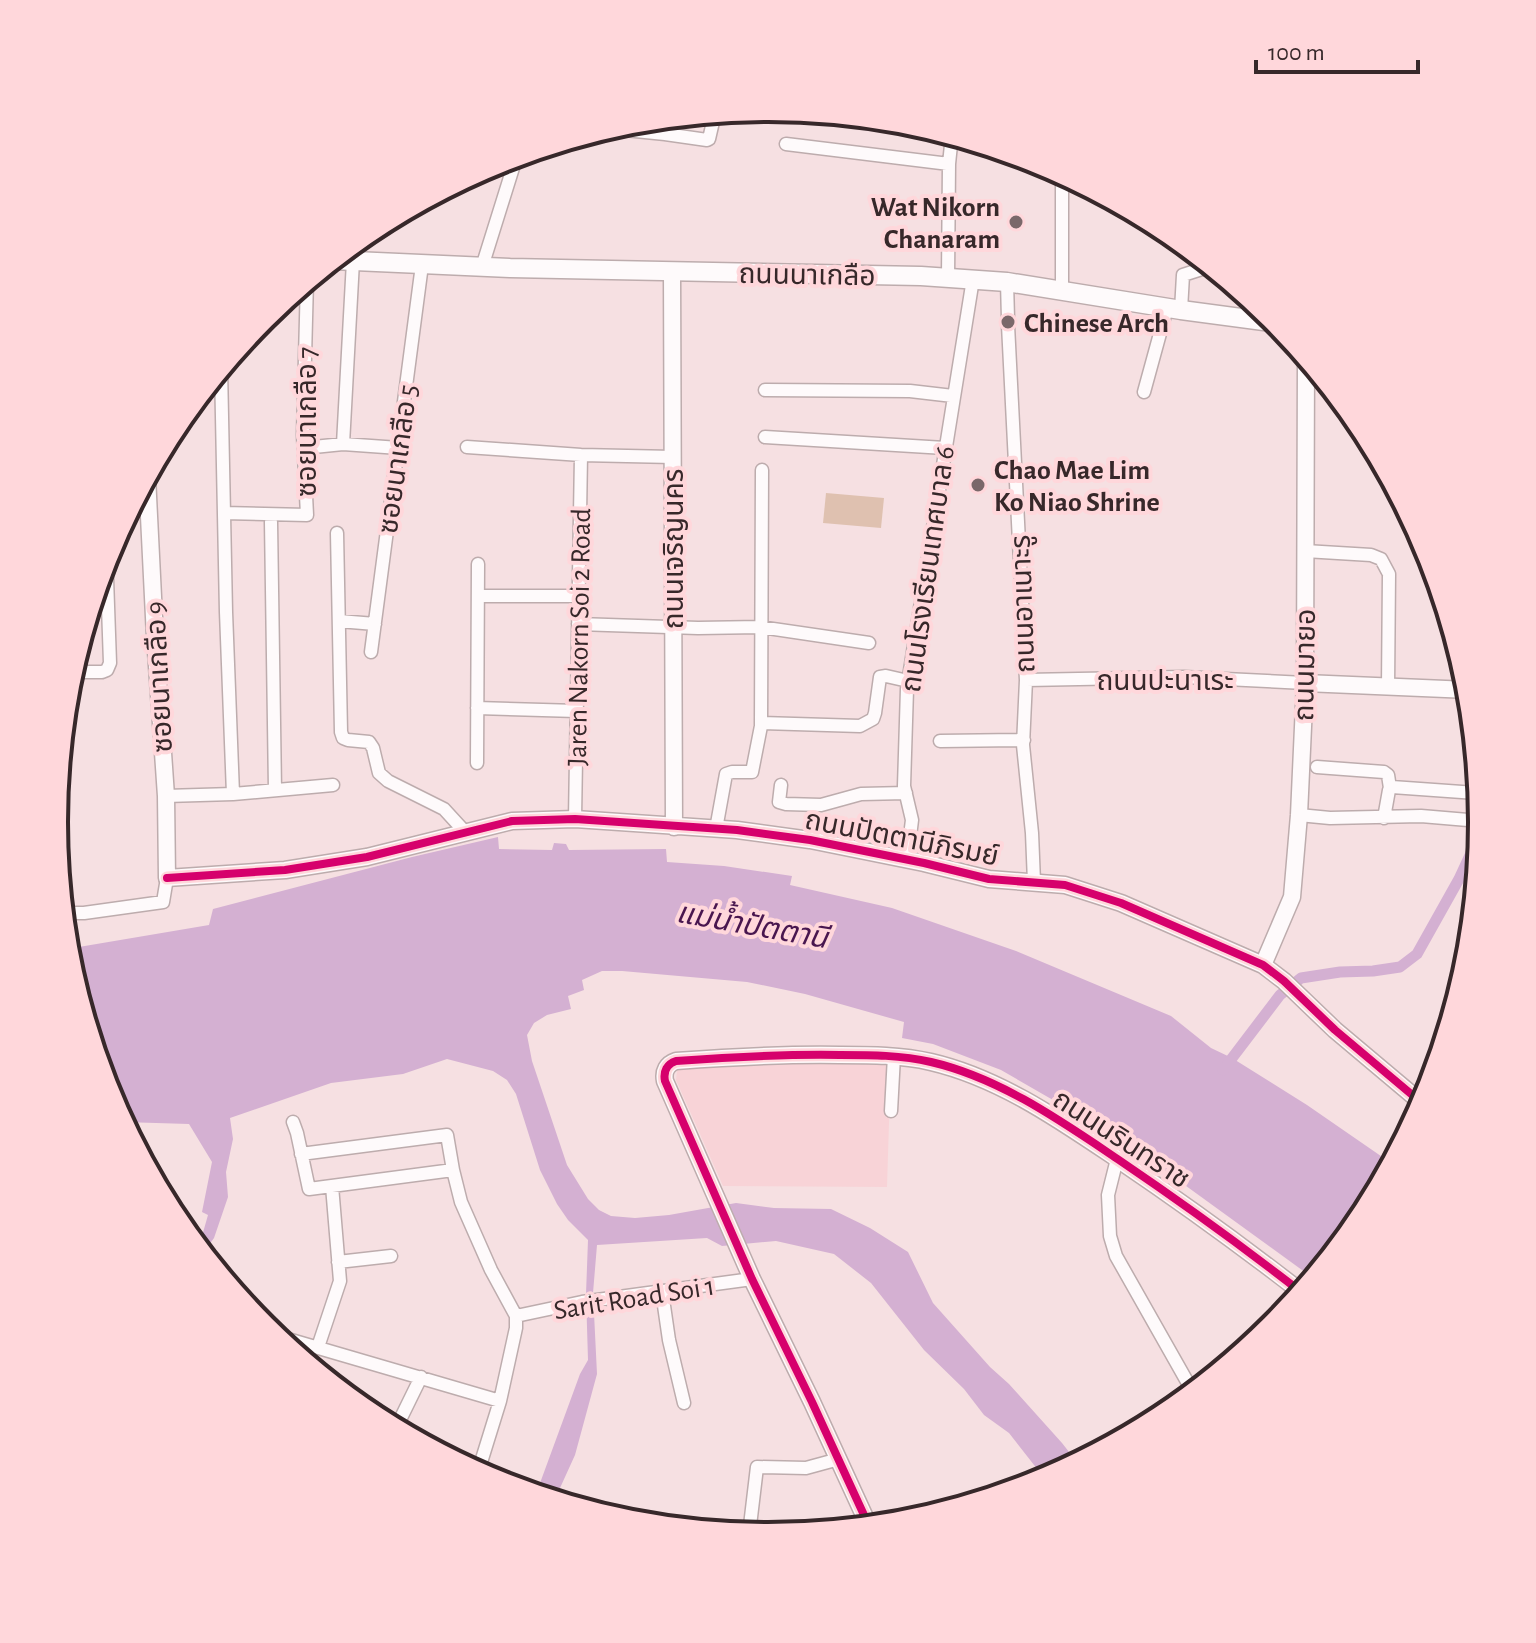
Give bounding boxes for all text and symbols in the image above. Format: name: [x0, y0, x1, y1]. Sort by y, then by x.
scale bar: [1256, 24, 1418, 74]
text: 100 m: [1268, 41, 1325, 65]
place label: Wat Nikorn Chanaram: [871, 194, 1000, 254]
marker: Wat Nikorn Chanaram: [1007, 213, 1025, 231]
street label: ถนนนาเกลือ: [738, 260, 876, 291]
place label: Chinese Arch: [1024, 310, 1169, 338]
marker: Chinese Arch: [999, 313, 1017, 331]
street label: ซอยนาเกลือ 7: [293, 347, 322, 497]
street label: ซอยนาเกลือ 5: [374, 383, 423, 536]
street label: ถนนโรงเรียนเทศบาล 6: [896, 444, 960, 694]
place label: Chao Mae Lim Ko Niao Shrine: [994, 457, 1160, 517]
street label: ถนนเจริญนคร: [661, 469, 689, 629]
marker: Chao Mae Lim Ko Niao Shrine: [969, 476, 987, 494]
street label: Jaren Nakorn Soi 2 Road: [564, 508, 596, 766]
street label: ถนนอาเนาะรู: [1008, 534, 1042, 674]
street label: ซอยนาเกลือ 9: [141, 600, 178, 753]
street label: ถนนมายอ: [1291, 609, 1321, 721]
street label: ถนนปะนาเระ: [1096, 668, 1234, 696]
street label: ถนนปัตตานีภิรมย์: [802, 805, 1001, 872]
water label: แม่น้ำปัตตานี: [674, 891, 835, 955]
street label: ถนนนรินทราช: [1048, 1085, 1194, 1194]
street label: Sarit Road Soi 1: [552, 1272, 717, 1326]

